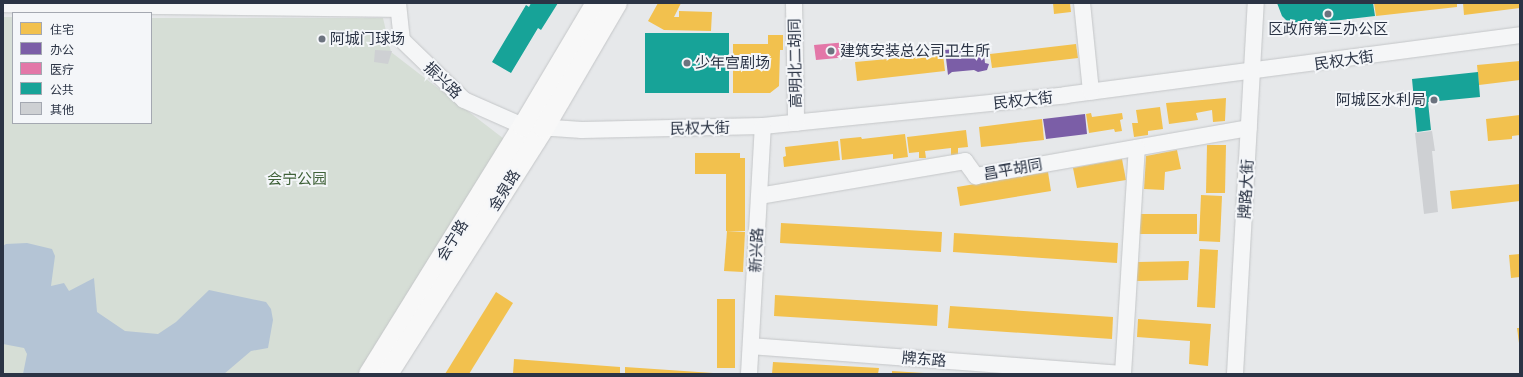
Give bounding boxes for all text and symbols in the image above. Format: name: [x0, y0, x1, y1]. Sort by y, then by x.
marker: 区政府第三办公区: [1323, 9, 1333, 19]
legend: [12, 12, 152, 124]
street label: 高明北二胡同: [785, 18, 805, 108]
place label: 区政府第三办公区: [1268, 20, 1388, 38]
text: 住宅: [50, 22, 74, 37]
place label: 阿城门球场: [330, 30, 405, 48]
marker: 阿城门球场: [317, 34, 327, 44]
text: 办公: [50, 42, 74, 57]
place label: 建筑安装总公司卫生所: [840, 42, 990, 60]
marker: 建筑安装总公司卫生所: [825, 45, 837, 57]
street label: 民权大街: [1313, 47, 1375, 73]
place label: 少年宫剧场: [695, 54, 770, 72]
street label: 振兴路: [421, 58, 465, 102]
marker: 少年宫剧场: [682, 58, 692, 68]
text: 医疗: [50, 62, 74, 77]
text: 公共: [50, 82, 74, 97]
street label: 民权大街: [992, 88, 1054, 112]
place label: 阿城区水利局: [1336, 91, 1426, 109]
marker: 阿城区水利局: [1429, 95, 1439, 105]
text: 其他: [50, 102, 74, 117]
street label: 民权大街: [670, 118, 730, 138]
street label: 昌平胡同: [982, 155, 1044, 183]
street label: 牌路大街: [1235, 159, 1257, 219]
street label: 金泉路: [484, 166, 524, 214]
park label: 会宁公园: [267, 170, 327, 188]
street label: 会宁路: [432, 216, 472, 264]
street label: 新兴路: [746, 227, 766, 273]
street label: 牌东路: [901, 348, 947, 370]

